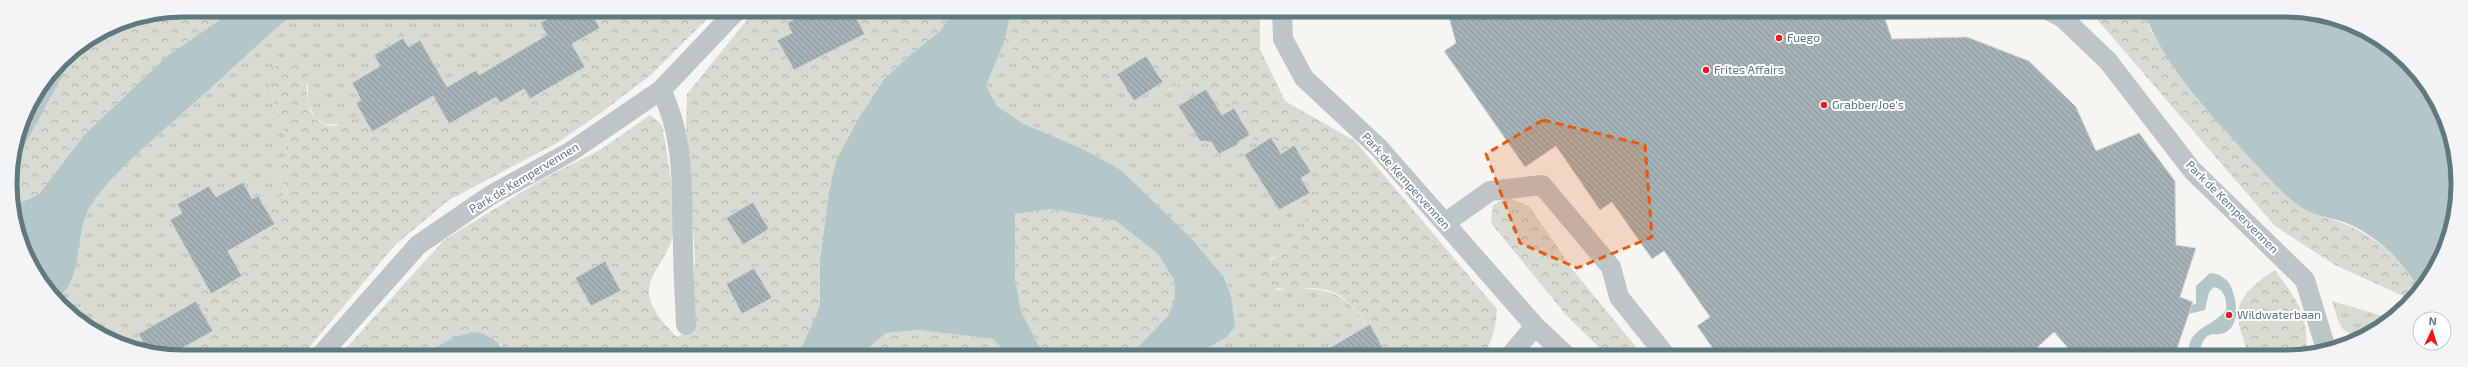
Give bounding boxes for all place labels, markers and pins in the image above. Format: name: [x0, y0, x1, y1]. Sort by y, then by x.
place label: Fuego: [1787, 30, 1820, 44]
marker: Fuego: [1774, 33, 1784, 43]
place label: Frites Affairs: [1714, 62, 1784, 76]
marker: Frites Affairs: [1701, 65, 1711, 75]
place label: Grabber Joe's: [1832, 97, 1904, 111]
marker: Grabber Joe's: [1819, 100, 1829, 110]
place label: Wildwaterbaan: [2237, 307, 2321, 321]
marker: Wildwaterbaan: [2224, 310, 2234, 320]

